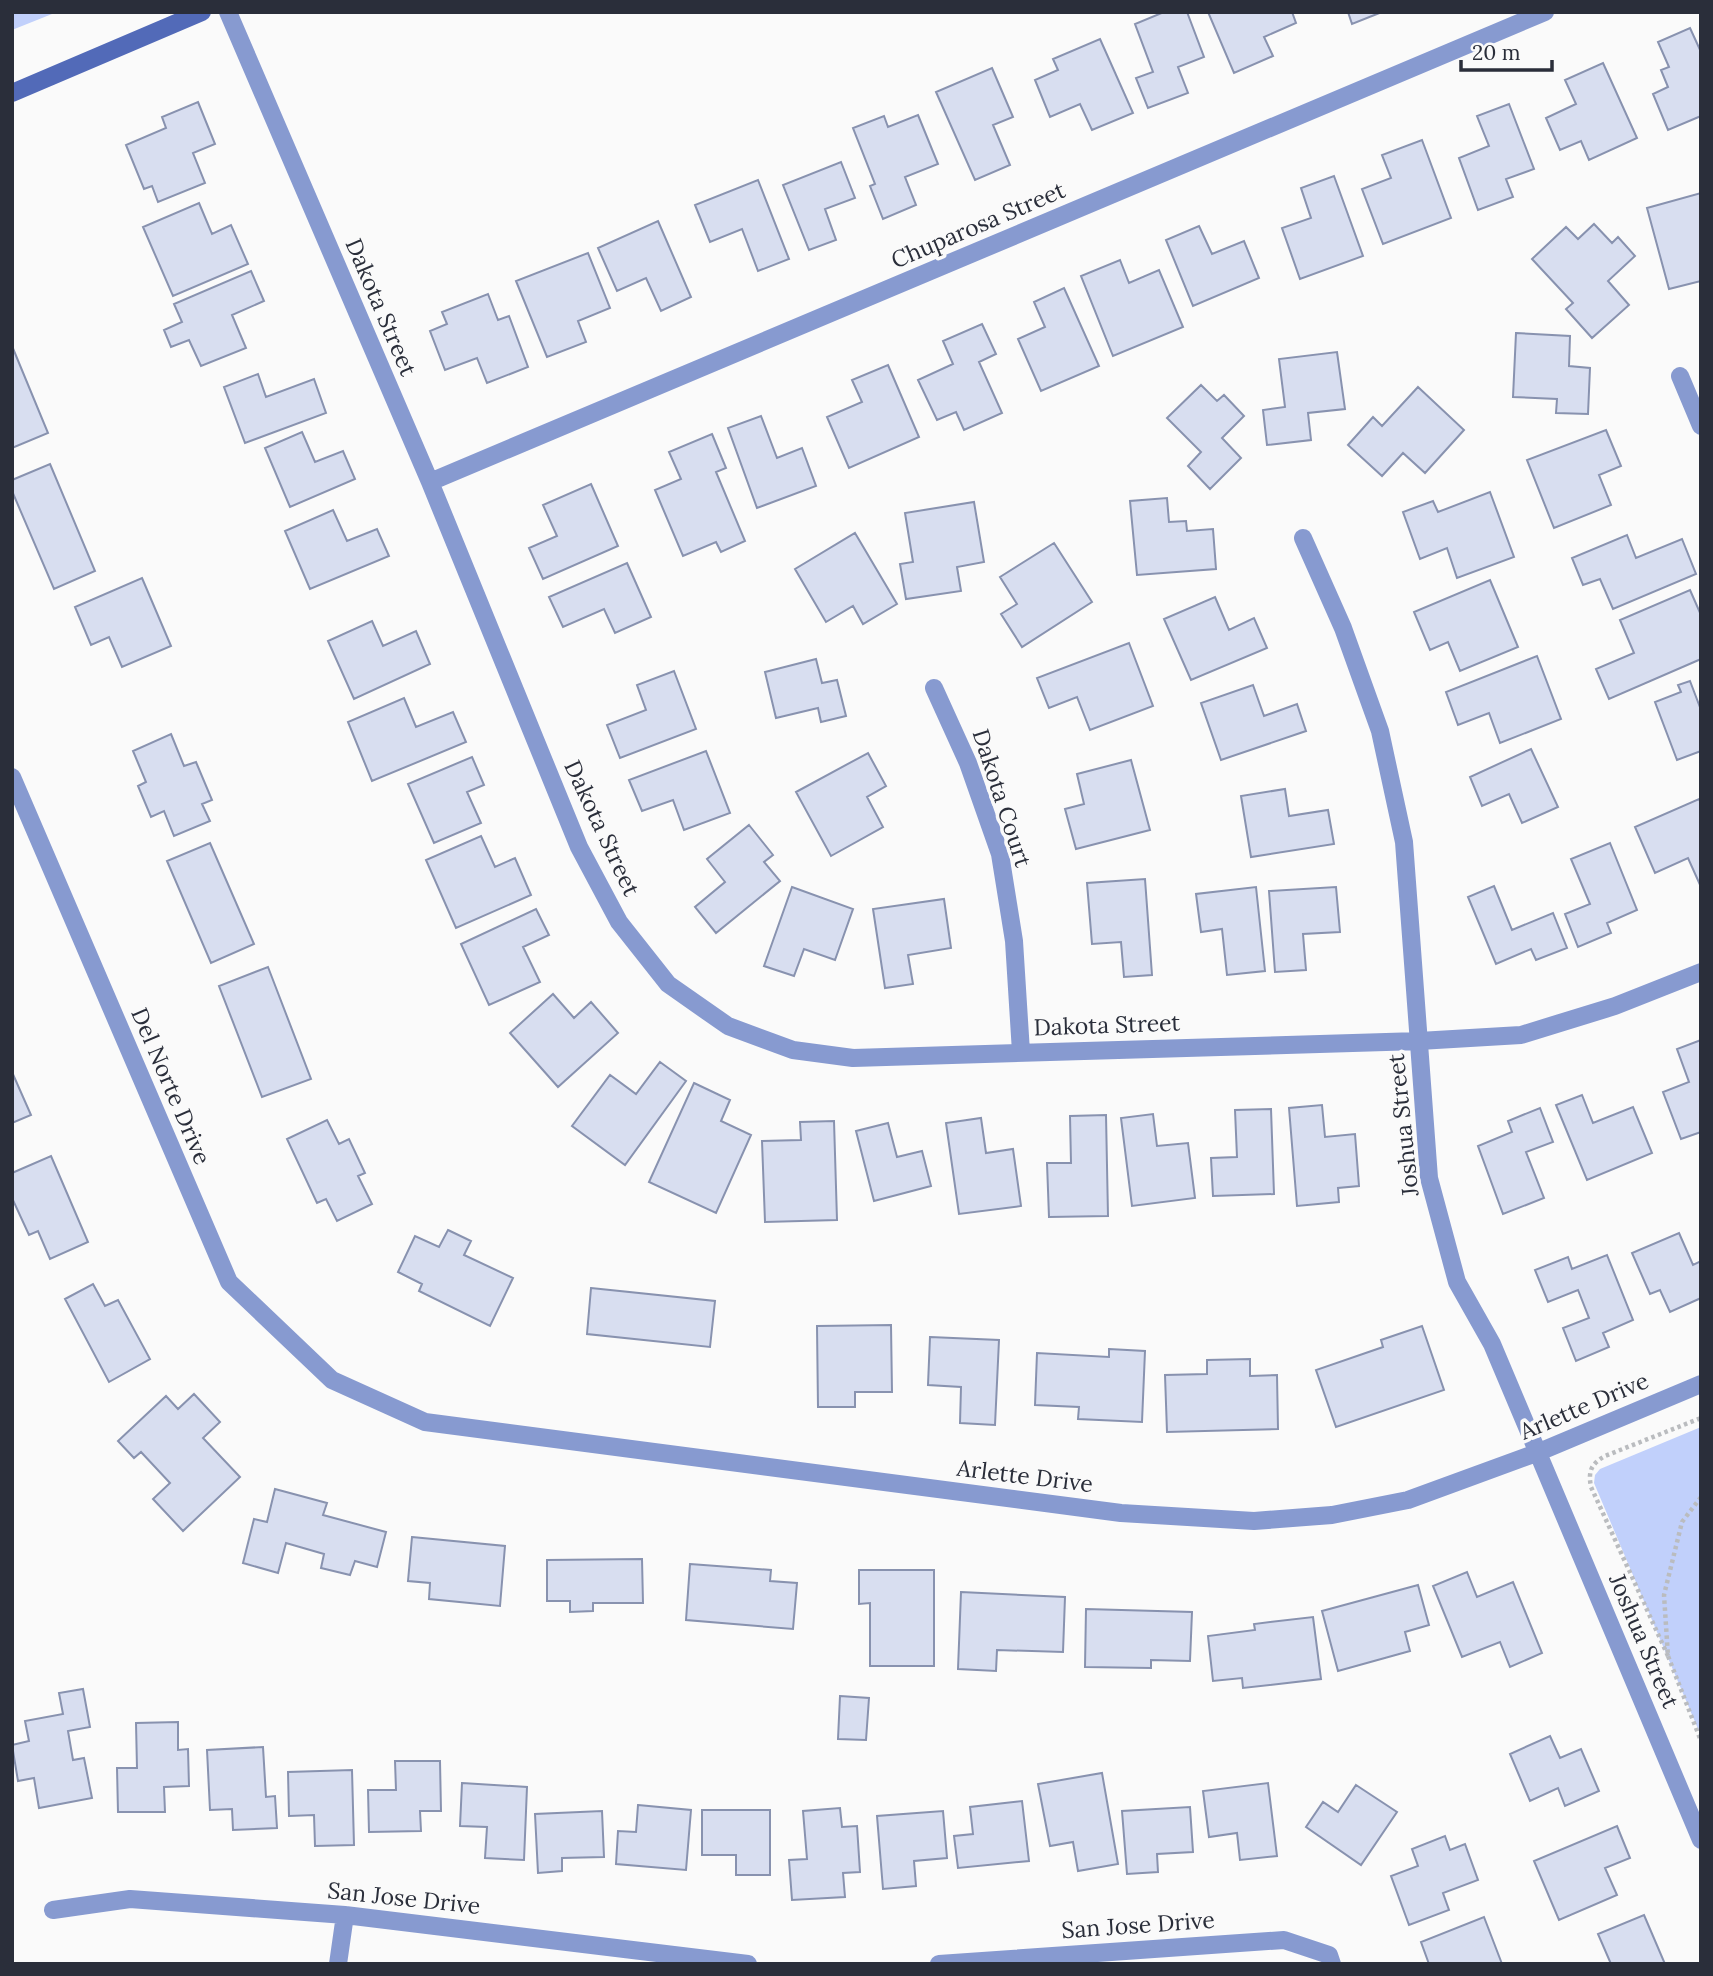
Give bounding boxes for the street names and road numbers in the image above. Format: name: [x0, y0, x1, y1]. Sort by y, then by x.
street label: Chuparosa Street: [886, 175, 1069, 274]
street label: Dakota Street: [339, 234, 423, 380]
street label: Dakota Court: [966, 725, 1038, 871]
street label: Dakota Street: [558, 755, 647, 900]
street label: Del Norte Drive: [125, 1003, 218, 1169]
street label: Dakota Street: [1033, 1007, 1181, 1042]
street label: Joshua Street: [1381, 1052, 1425, 1199]
street label: Arlette Drive: [1514, 1365, 1652, 1446]
street label: Arlette Drive: [954, 1453, 1095, 1498]
street label: Joshua Street: [1603, 1568, 1686, 1712]
street label: San Jose Drive: [326, 1875, 482, 1920]
street label: San Jose Drive: [1060, 1905, 1216, 1944]

